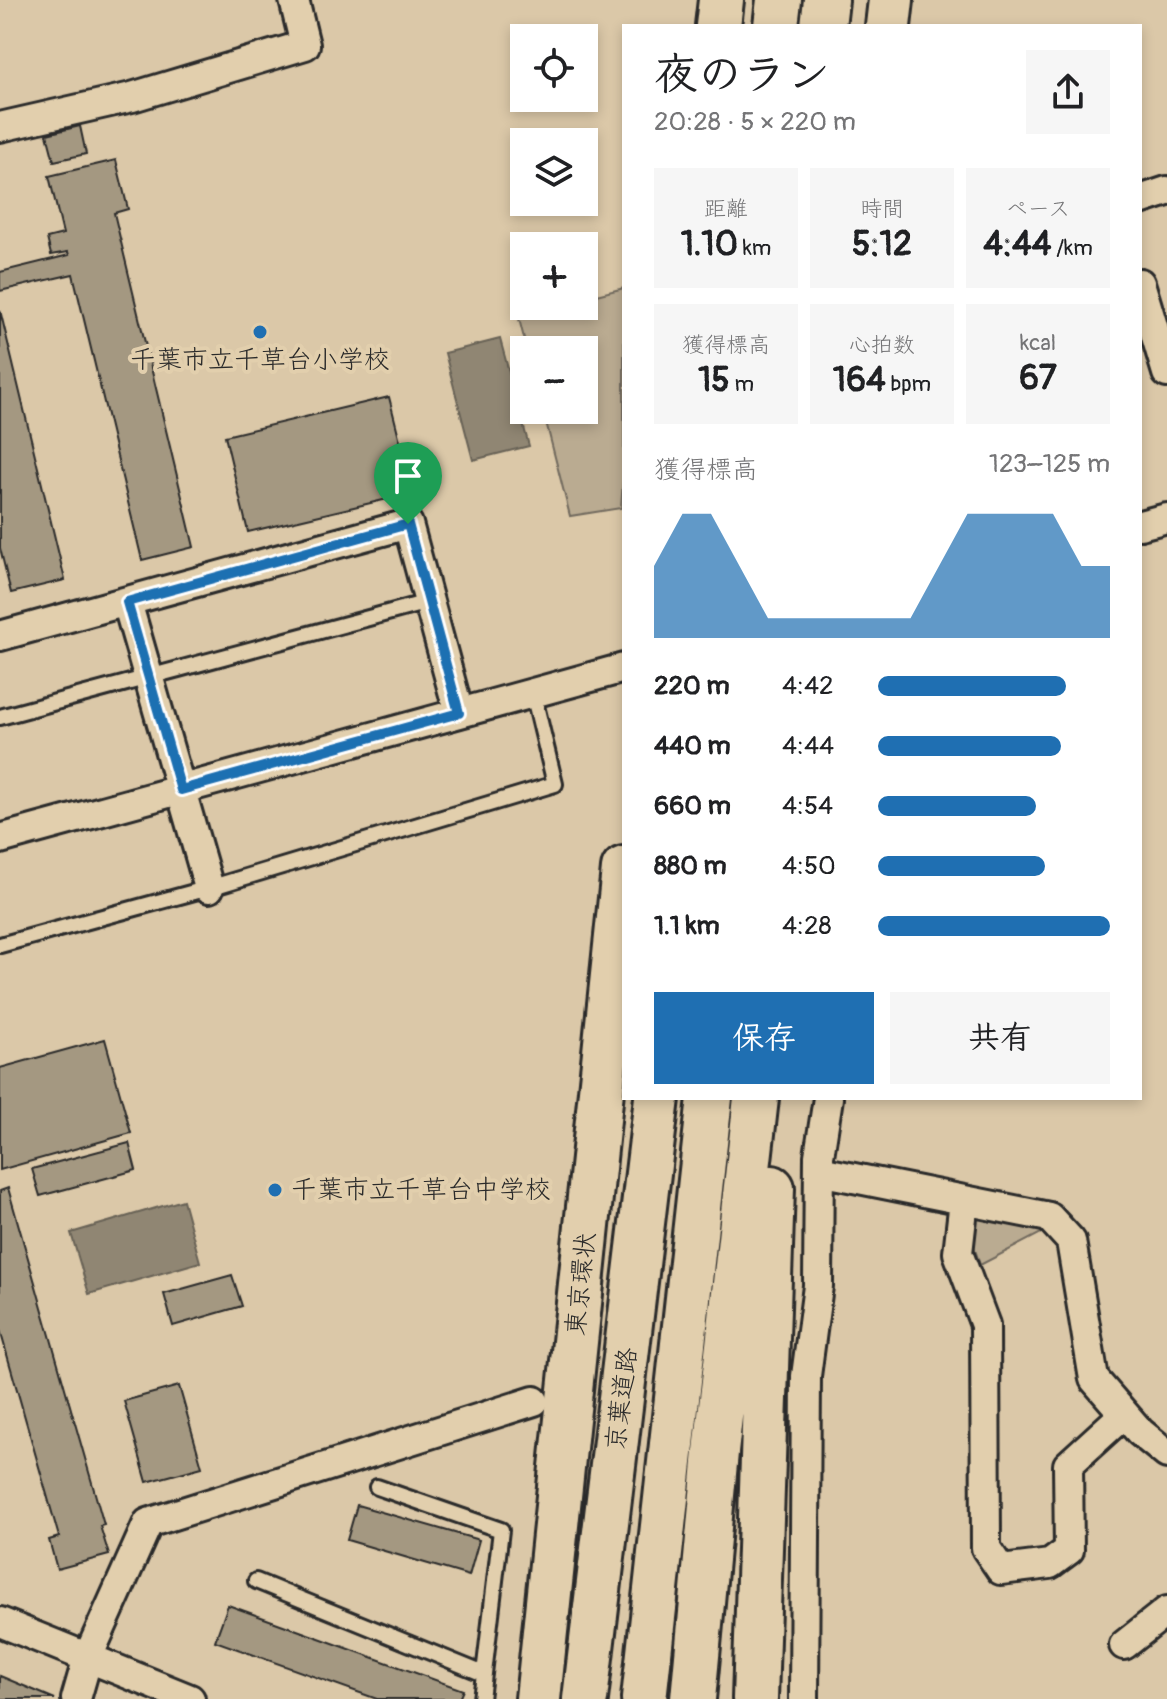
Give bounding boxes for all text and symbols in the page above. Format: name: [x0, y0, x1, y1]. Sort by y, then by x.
map controls: [510, 24, 598, 424]
button: locate: [510, 24, 598, 112]
text: 夜のラン: [654, 48, 830, 103]
button: share: [1026, 50, 1110, 134]
text: 20:28 · 5 × 220 m: [654, 106, 856, 138]
button: layers: [510, 128, 598, 216]
text: 距離: [704, 195, 748, 223]
text: 時間: [860, 195, 904, 223]
text: ペース: [1006, 195, 1070, 223]
text: 1.10: [681, 223, 738, 266]
text: 5:12: [852, 223, 912, 266]
text: 4:44: [983, 223, 1051, 266]
button: +: [510, 232, 598, 320]
text: km: [738, 234, 771, 262]
text: /km: [1051, 234, 1093, 262]
marker: 千葉市立千草台小学校: [251, 323, 269, 341]
text: kcal: [1020, 329, 1056, 357]
text: 獲得標高: [682, 331, 770, 359]
text: 心拍数: [849, 331, 915, 359]
button: −: [510, 336, 598, 424]
place label: 千葉市立千草台小学校: [130, 344, 390, 376]
text: 67: [1019, 357, 1057, 400]
text: 15: [698, 359, 730, 402]
text: 164: [833, 359, 886, 402]
text: m: [730, 370, 754, 398]
text: bpm: [886, 370, 931, 398]
pin: [374, 442, 442, 524]
text: 123–125 m: [989, 448, 1110, 480]
icon: arrive: [386, 454, 430, 498]
text: 獲得標高: [654, 454, 758, 486]
text: 220 m: [654, 670, 730, 702]
text: 4:42: [782, 670, 834, 702]
text: 440 m: [654, 730, 731, 762]
text: 4:44: [782, 730, 834, 762]
text: 660 m: [654, 790, 731, 822]
text: 4:54: [782, 790, 833, 822]
text: 880 m: [654, 850, 727, 882]
text: 4:50: [782, 850, 836, 882]
text: 1.1 km: [654, 910, 720, 942]
text: 4:28: [782, 910, 832, 942]
button: 保存: [654, 992, 874, 1084]
button: 共有: [890, 992, 1110, 1084]
place label: 千葉市立千草台中学校: [291, 1174, 551, 1206]
marker: 千葉市立千草台中学校: [266, 1181, 284, 1199]
street label: 東京環状: [560, 1231, 602, 1337]
street label: 京葉道路: [600, 1345, 644, 1453]

